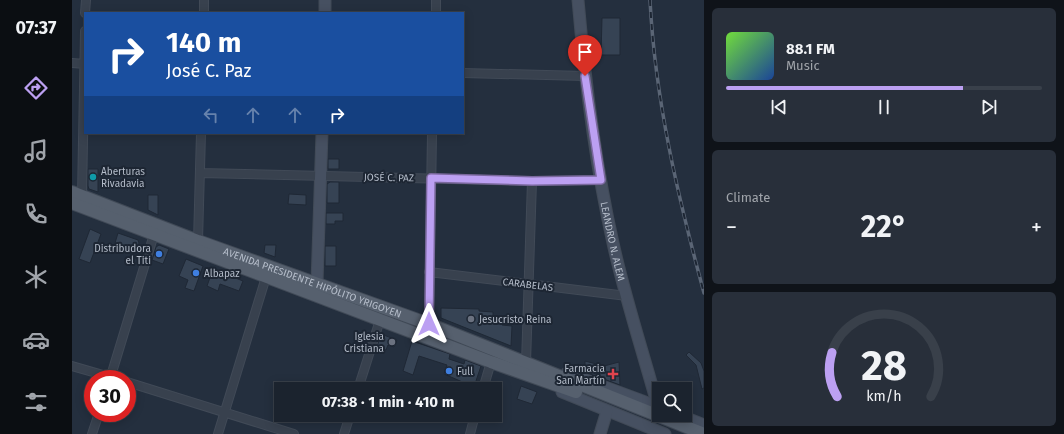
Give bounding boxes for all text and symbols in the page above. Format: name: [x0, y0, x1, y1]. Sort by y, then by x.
text: 07:37: [16, 17, 56, 39]
text: 140 m: [166, 26, 242, 59]
icon: right: [100, 28, 152, 80]
pin: [568, 35, 602, 76]
text: 88.1 FM: [786, 40, 835, 58]
icon: arrive: [574, 41, 596, 63]
text: Music: [786, 58, 820, 73]
text: José C. Paz: [166, 60, 251, 82]
icon: directions: [22, 74, 50, 102]
icon: previous: [768, 96, 790, 118]
icon: pause: [873, 96, 895, 118]
icon: next: [978, 96, 1000, 118]
icon: left: [200, 104, 222, 126]
icon: ahead: [242, 104, 264, 126]
icon: ahead: [284, 104, 306, 126]
icon: right: [326, 104, 348, 126]
icon: music: [22, 137, 50, 165]
place label: Aberturas Rivadavia: [101, 166, 145, 190]
street label: JOSÉ C. PAZ: [364, 170, 414, 184]
marker: Aberturas Rivadavia: [88, 172, 98, 182]
text: Climate: [726, 190, 770, 205]
icon: phone: [22, 200, 50, 228]
street label: LEANDRO N. ALEM: [598, 201, 627, 283]
text: 22°: [861, 209, 907, 245]
text: −: [726, 214, 737, 241]
text: +: [1031, 214, 1042, 241]
place label: Distribudora el Titi: [94, 243, 151, 267]
street label: AVENIDA PRESIDENTE HIPÓLITO YRIGOYEN: [222, 246, 403, 321]
marker: Distribudora el Titi: [154, 249, 164, 259]
icon: climate: [22, 263, 50, 291]
marker: Albapaz: [191, 268, 201, 278]
place label: Albapaz: [204, 268, 240, 280]
street label: CARABELAS: [502, 276, 554, 294]
position arrow: [408, 303, 450, 345]
marker: Jesucristo Reina: [466, 314, 476, 324]
place label: Jesucristo Reina: [479, 314, 552, 326]
icon: car: [22, 326, 50, 354]
place label: Iglesia Cristiana: [344, 331, 384, 355]
marker: Iglesia Cristiana: [387, 337, 397, 347]
text: 28: [861, 341, 907, 391]
place label: Farmacia San Martín: [556, 363, 605, 387]
marker: Full: [444, 366, 454, 376]
place label: Full: [457, 366, 473, 378]
marker: Farmacia San Martín: [608, 369, 618, 379]
speed limit sign: 30: [84, 370, 136, 422]
map controls: [652, 382, 692, 422]
button: search: [652, 382, 692, 422]
icon: filters: [22, 388, 50, 416]
text: km/h: [866, 388, 902, 405]
text: 07:38 · 1 min · 410 m: [322, 393, 454, 411]

